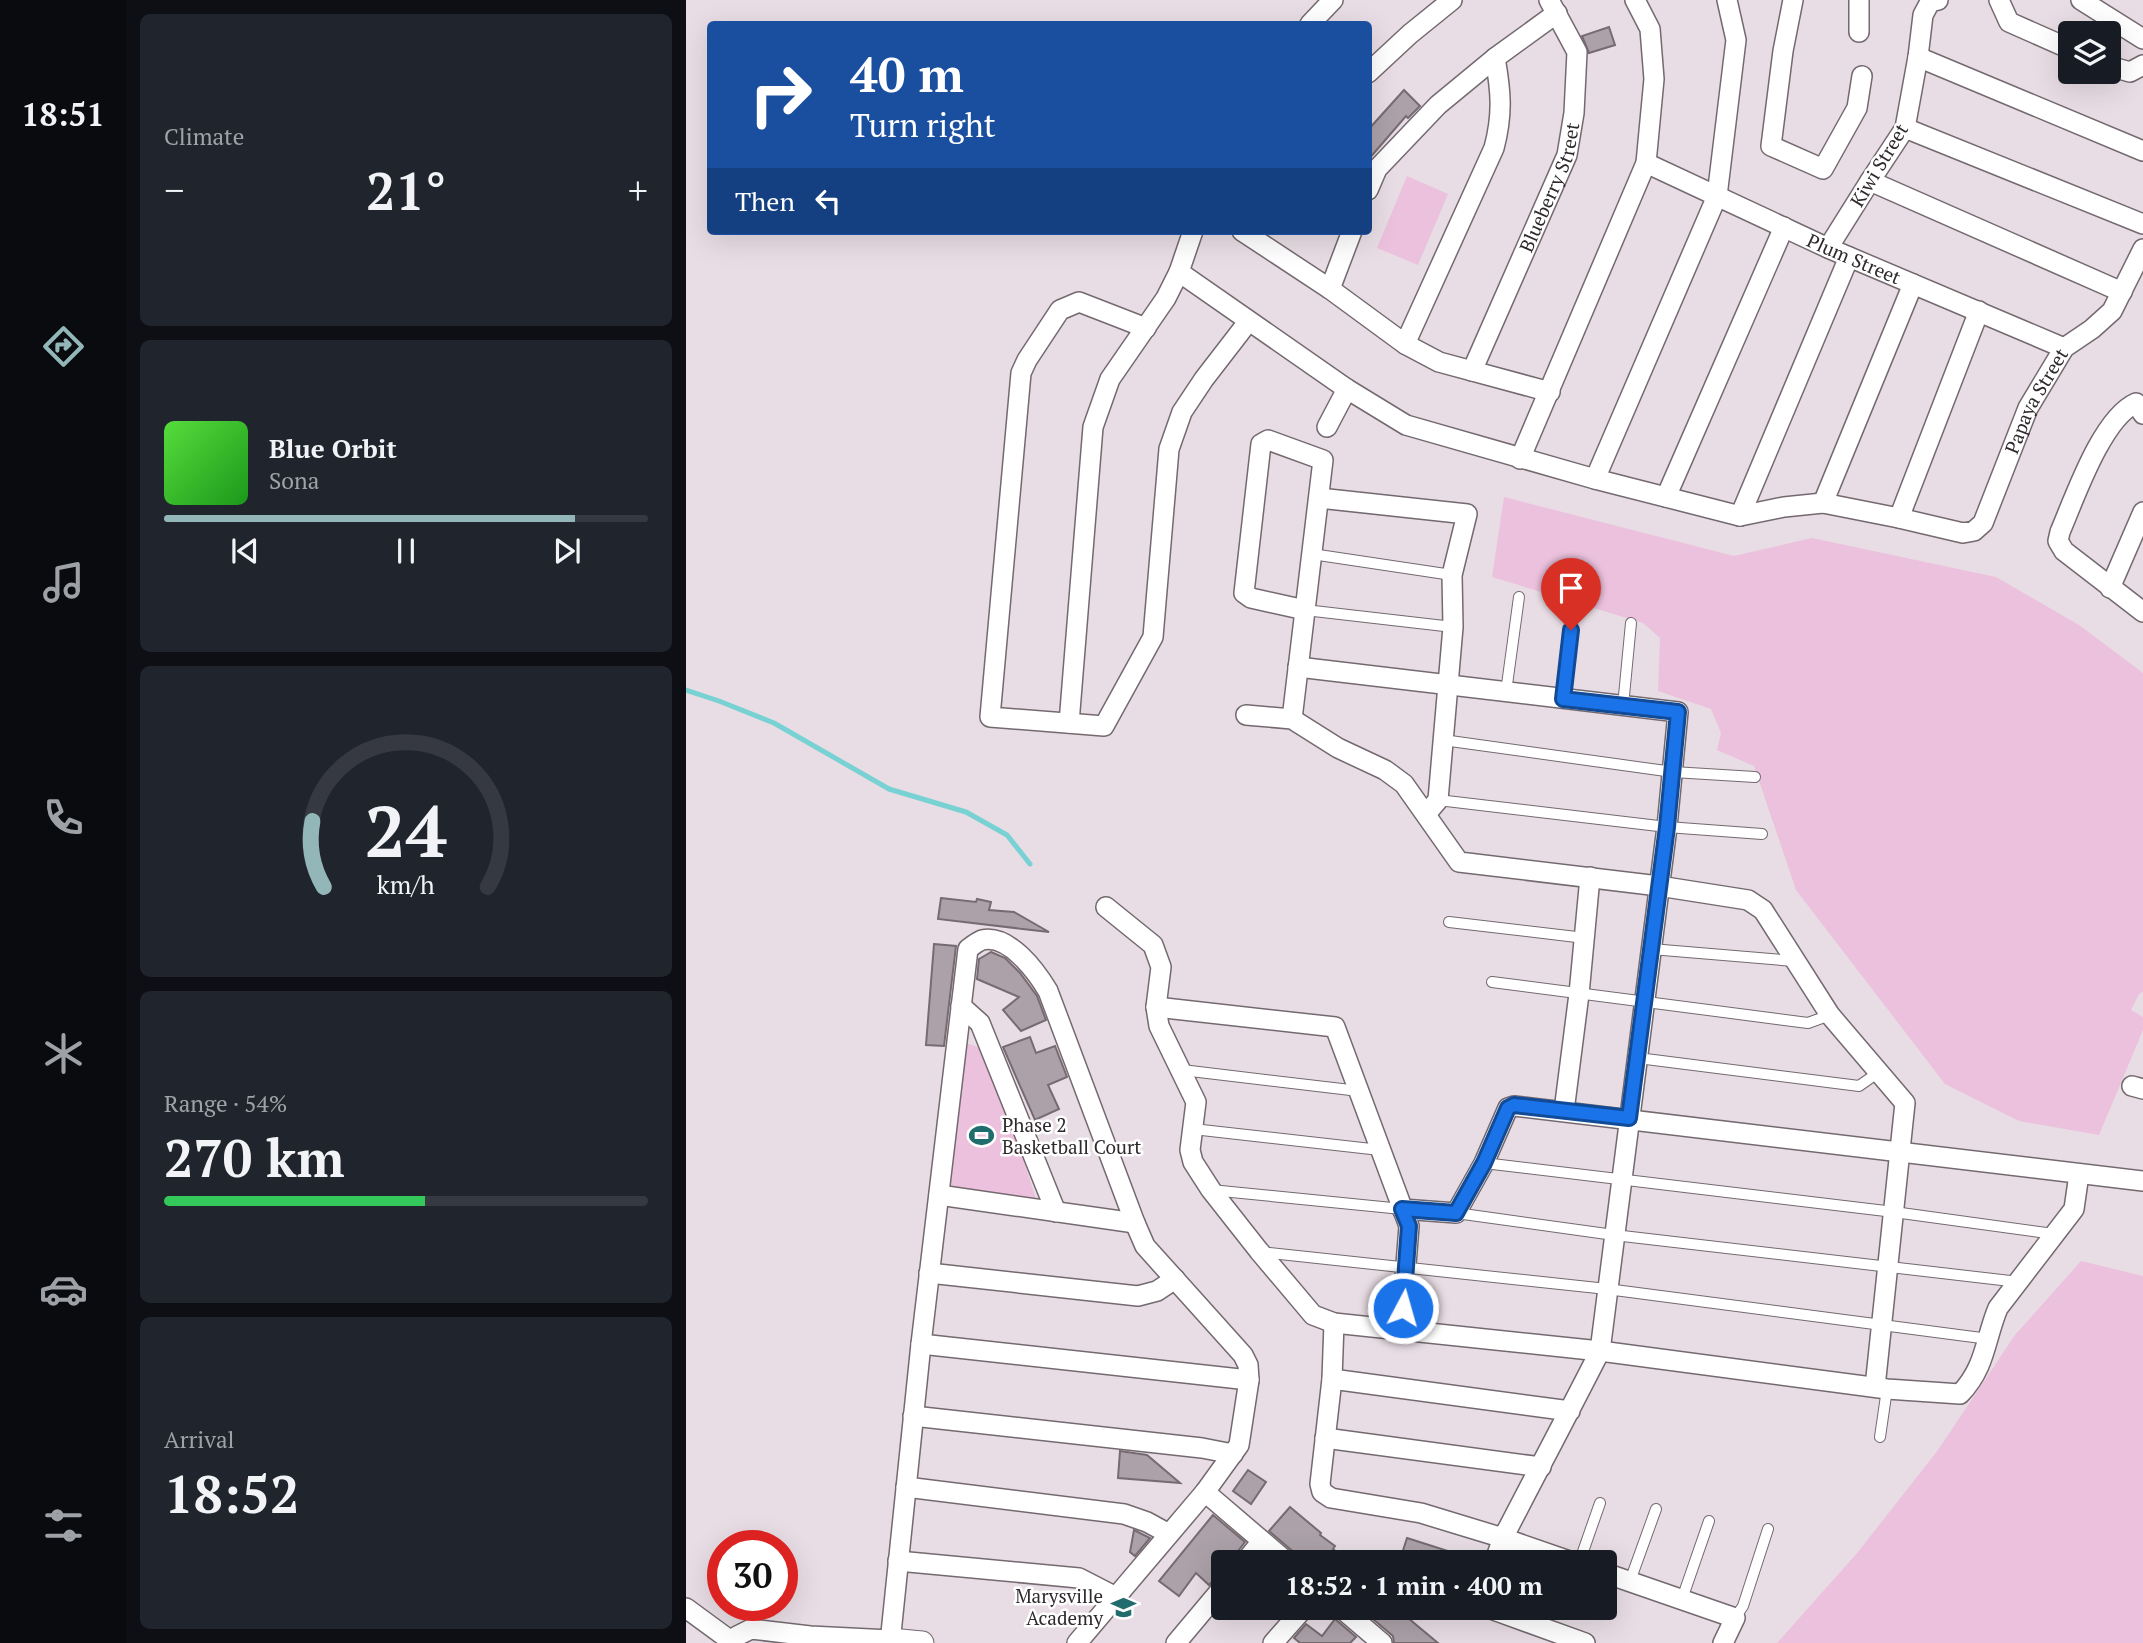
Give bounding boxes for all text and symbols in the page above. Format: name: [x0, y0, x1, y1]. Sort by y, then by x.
map controls: [2058, 21, 2121, 84]
button: layers: [2058, 21, 2121, 84]
text: 40 m: [850, 41, 964, 106]
icon: right: [735, 49, 826, 140]
text: 18:51: [21, 93, 105, 135]
text: Turn right: [850, 104, 996, 146]
street label: Kiwi Street: [1844, 119, 1913, 211]
street label: Blueberry Street: [1513, 120, 1584, 256]
text: Climate: [164, 121, 244, 152]
text: 21°: [366, 156, 446, 225]
text: −: [164, 165, 184, 215]
text: +: [628, 165, 648, 215]
icon: left: [809, 182, 847, 220]
text: Then: [735, 184, 795, 218]
street label: Plum Street: [1803, 227, 1905, 289]
icon: directions: [39, 322, 88, 371]
street label: Papaya Street: [1998, 343, 2073, 457]
text: Blue Orbit: [269, 431, 397, 465]
text: Sona: [269, 465, 319, 496]
icon: previous: [226, 532, 264, 570]
icon: pause: [387, 532, 425, 570]
icon: next: [548, 532, 586, 570]
icon: music: [39, 558, 88, 607]
pin: [1541, 558, 1601, 630]
icon: arrive: [1552, 569, 1590, 607]
text: 24: [365, 782, 447, 879]
icon: phone: [39, 793, 88, 842]
text: km/h: [377, 868, 435, 901]
icon: climate: [39, 1029, 88, 1078]
text: Range · 54%: [164, 1088, 287, 1119]
place label: Phase 2 Basketball Court: [1002, 1112, 1141, 1159]
sports icon: Phase 2 Basketball Court: [968, 1122, 996, 1150]
text: 270 km: [164, 1123, 345, 1192]
icon: car: [39, 1265, 88, 1314]
position arrow: [1366, 1271, 1440, 1345]
text: Arrival: [164, 1424, 235, 1455]
text: 18:52: [164, 1459, 299, 1528]
icon: filters: [39, 1501, 88, 1550]
speed limit sign: 30: [707, 1530, 798, 1621]
text: 18:52 · 1 min · 400 m: [1285, 1568, 1543, 1602]
place label: Marysville Academy: [1015, 1583, 1103, 1630]
school or university icon: Marysville Academy: [1109, 1593, 1137, 1621]

